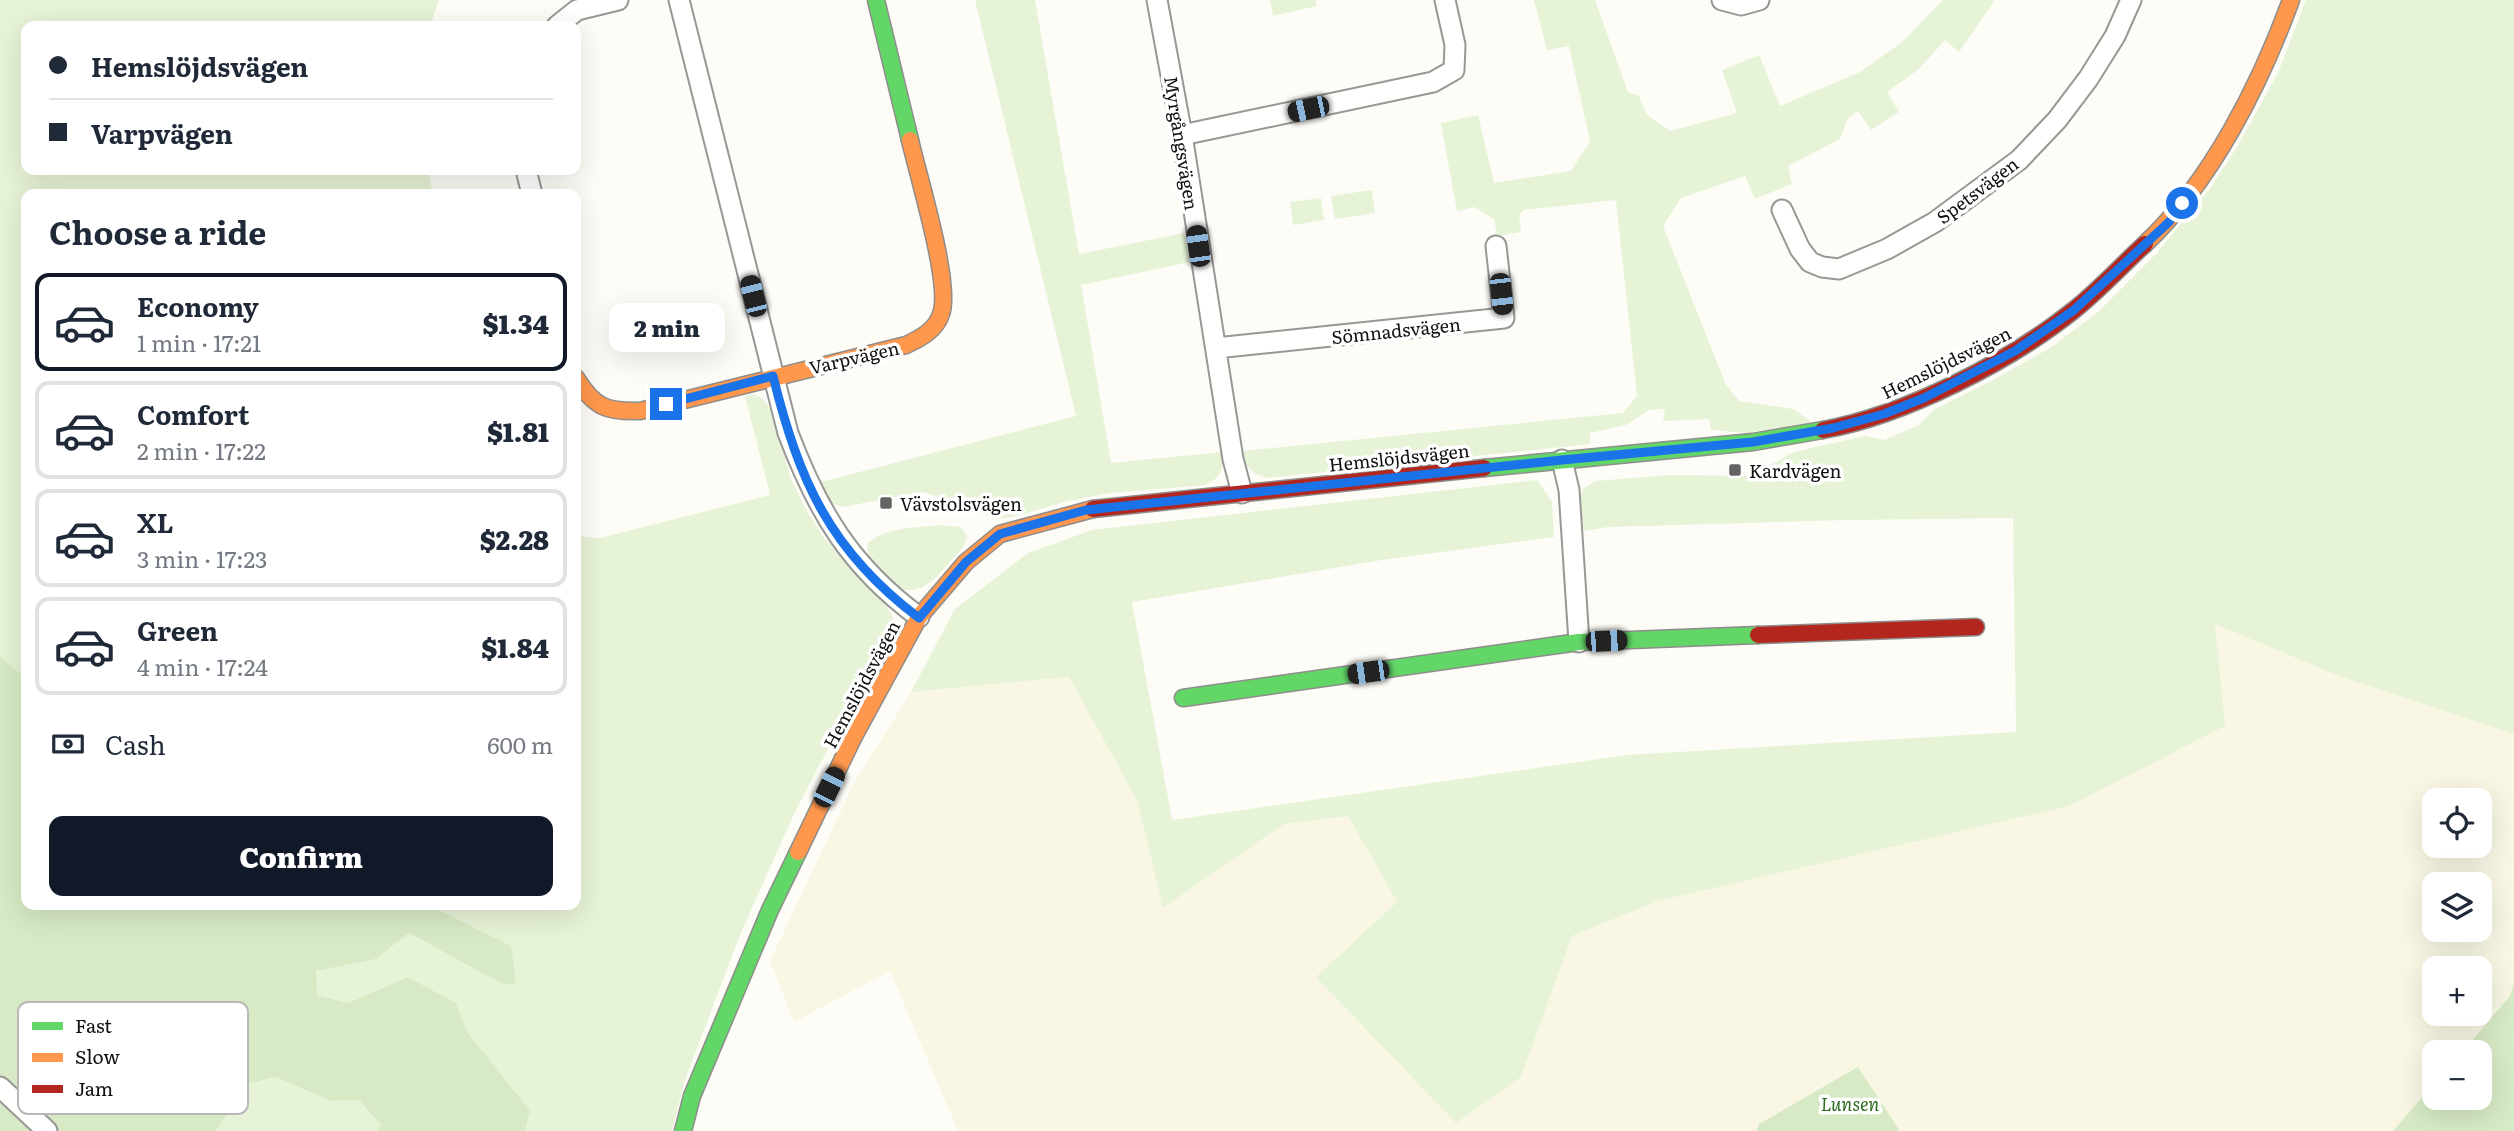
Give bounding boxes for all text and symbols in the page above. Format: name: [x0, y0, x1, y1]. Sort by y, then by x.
text: Hemslöjdsvägen: [91, 46, 308, 85]
street label: Myrgångsvägen: [1158, 74, 1206, 212]
car: [1286, 94, 1331, 124]
text: Varpvägen: [91, 113, 233, 152]
street label: Spetsvägen: [1930, 150, 2024, 230]
route start: [2166, 187, 2198, 219]
text: Choose a ride: [49, 207, 266, 255]
car: [1185, 224, 1212, 268]
car: [1489, 272, 1514, 316]
car: [738, 273, 769, 319]
text: Economy: [137, 286, 259, 325]
icon: car: [53, 291, 116, 354]
callout: 2 min: [608, 302, 724, 352]
text: $1.34: [482, 303, 549, 342]
text: 2 min: [634, 310, 700, 344]
street label: Sömnadsvägen: [1330, 310, 1462, 350]
street label: Hemslöjdsvägen: [1877, 319, 2015, 405]
text: 1 min · 17:21: [137, 325, 261, 359]
street label: Varpvägen: [806, 334, 902, 380]
route end: [650, 388, 682, 420]
text: Comfort: [137, 394, 249, 433]
icon: car: [53, 399, 116, 462]
text: $1.81: [487, 411, 549, 450]
text: 2 min · 17:22: [137, 433, 266, 467]
street label: Hemslöjdsvägen: [1327, 436, 1471, 478]
place label: Kardvägen: [1749, 457, 1842, 484]
marker: Kardvägen: [1727, 462, 1743, 478]
place label: Vävstolsvägen: [900, 490, 1022, 517]
marker: Vävstolsvägen: [878, 495, 894, 511]
text: XL: [137, 502, 174, 541]
icon: car: [53, 507, 116, 570]
text: $2.28: [480, 519, 549, 558]
text: 3 min · 17:23: [137, 541, 268, 575]
text: Green: [137, 610, 218, 649]
icon: car: [53, 615, 116, 678]
street label: Hemslöjdsvägen: [816, 615, 906, 753]
text: $1.84: [481, 627, 549, 666]
car: [1585, 630, 1628, 652]
text: 4 min · 17:24: [137, 649, 268, 683]
car: [1346, 659, 1391, 685]
text: Cash: [105, 724, 166, 763]
icon: cash: [49, 725, 87, 763]
text: 600 m: [487, 727, 553, 761]
car: [811, 764, 848, 810]
map controls: [2422, 788, 2492, 1110]
button: locate: [2422, 788, 2492, 858]
button: Confirm: [49, 816, 553, 896]
button: layers: [2422, 872, 2492, 942]
button: +: [2422, 956, 2492, 1026]
legend: [18, 1002, 248, 1114]
text: Fast: [75, 1011, 112, 1039]
button: −: [2422, 1040, 2492, 1110]
text: Slow: [75, 1042, 120, 1070]
text: Jam: [75, 1074, 113, 1102]
park label: Lunsen: [1821, 1090, 1880, 1117]

